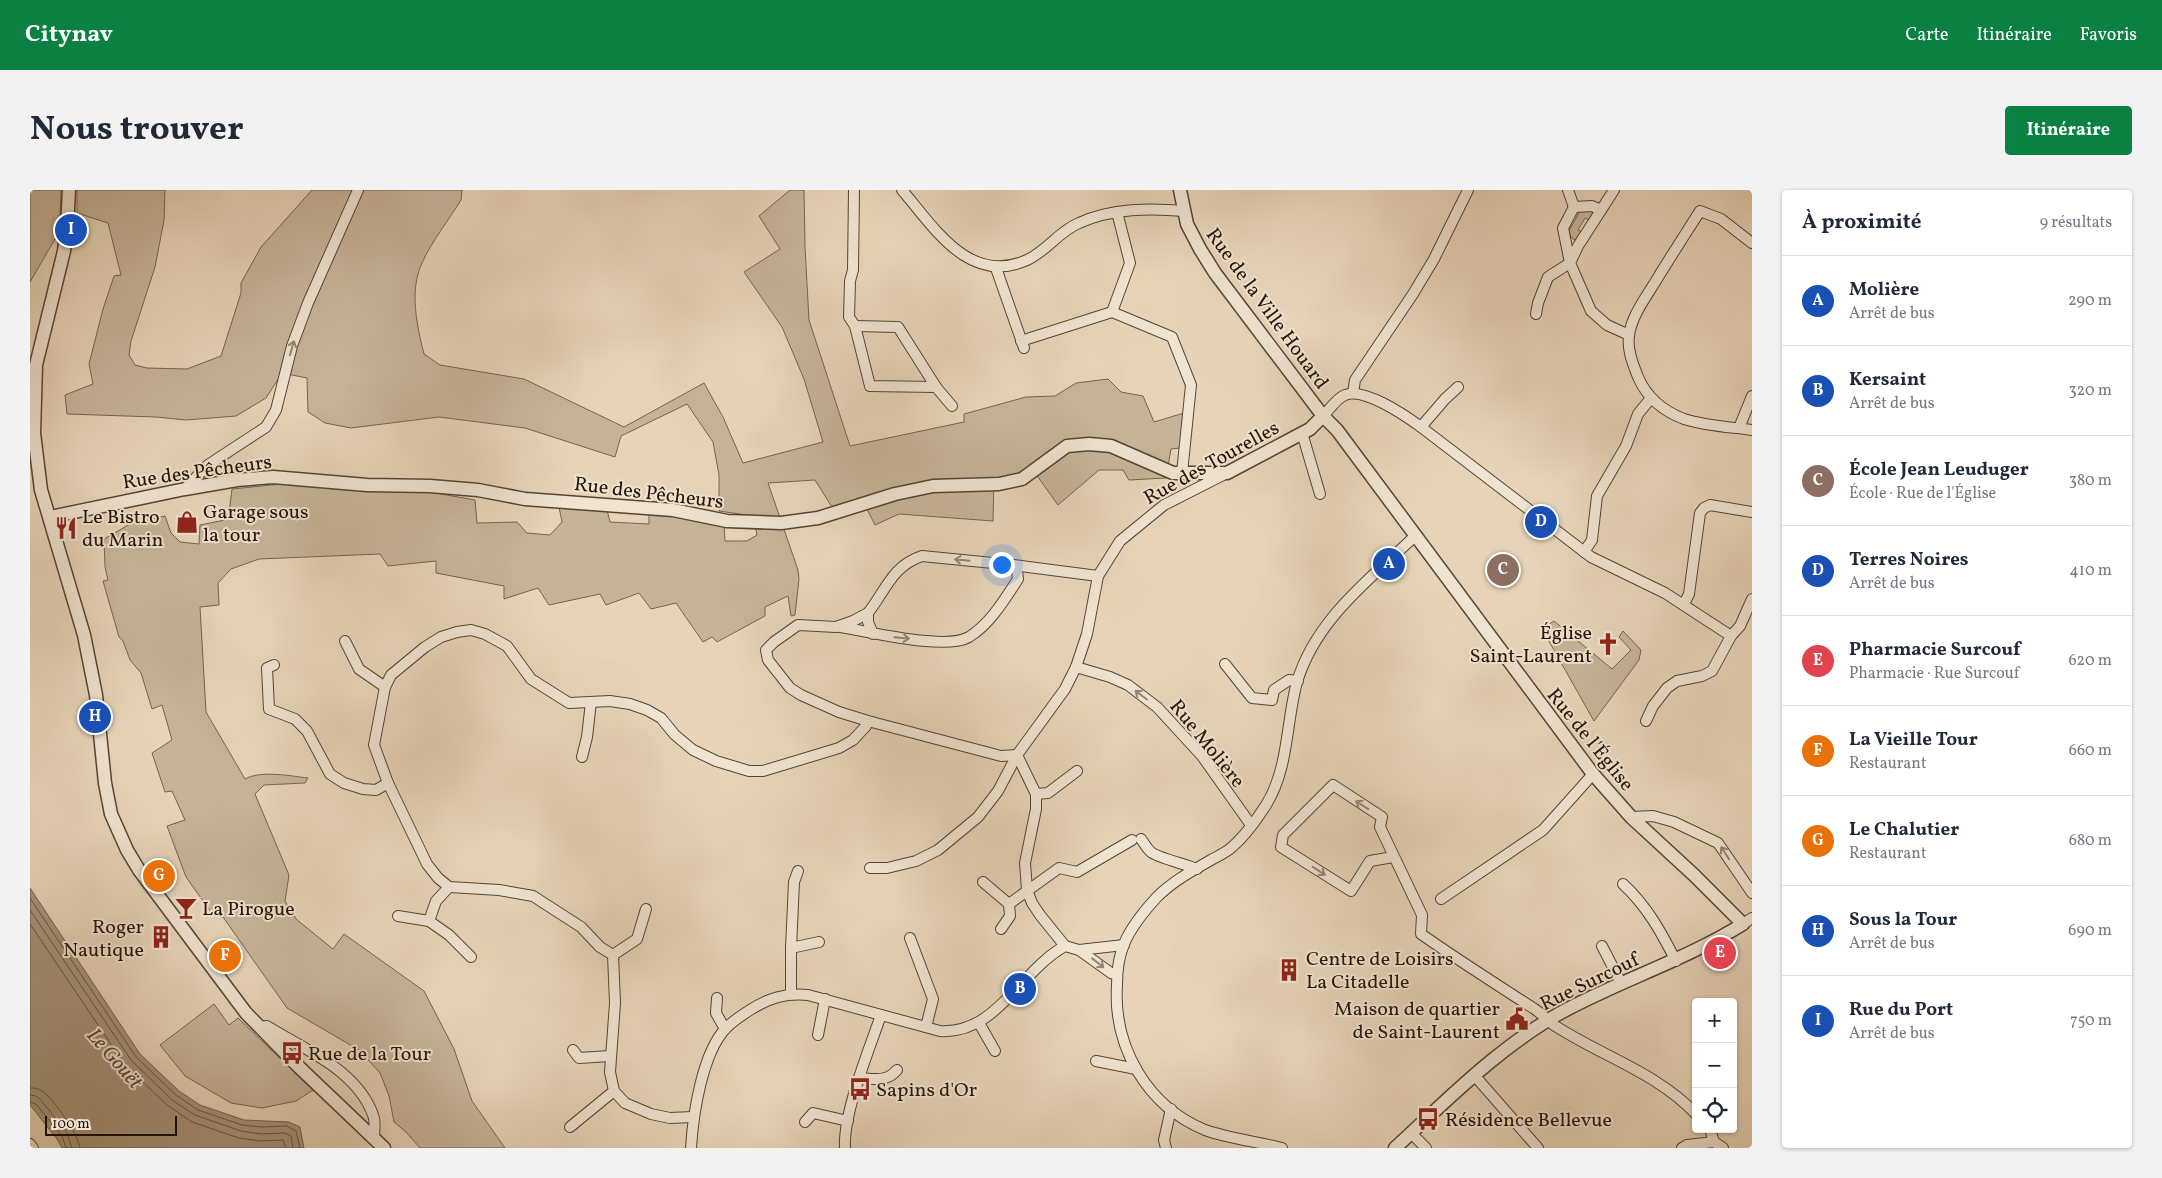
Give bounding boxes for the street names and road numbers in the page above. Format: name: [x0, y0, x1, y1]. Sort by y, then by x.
street label: Rue de la Ville Houard: [1198, 223, 1335, 396]
street label: Rue des Tourelles: [1139, 415, 1285, 513]
street label: Rue des Pêcheurs: [121, 449, 274, 497]
street label: Rue des Pêcheurs: [572, 471, 725, 517]
street label: Rue de l'Église: [1539, 683, 1640, 798]
street label: Rue Molière: [1162, 694, 1251, 794]
street label: Rue Surcouf: [1536, 946, 1646, 1019]

